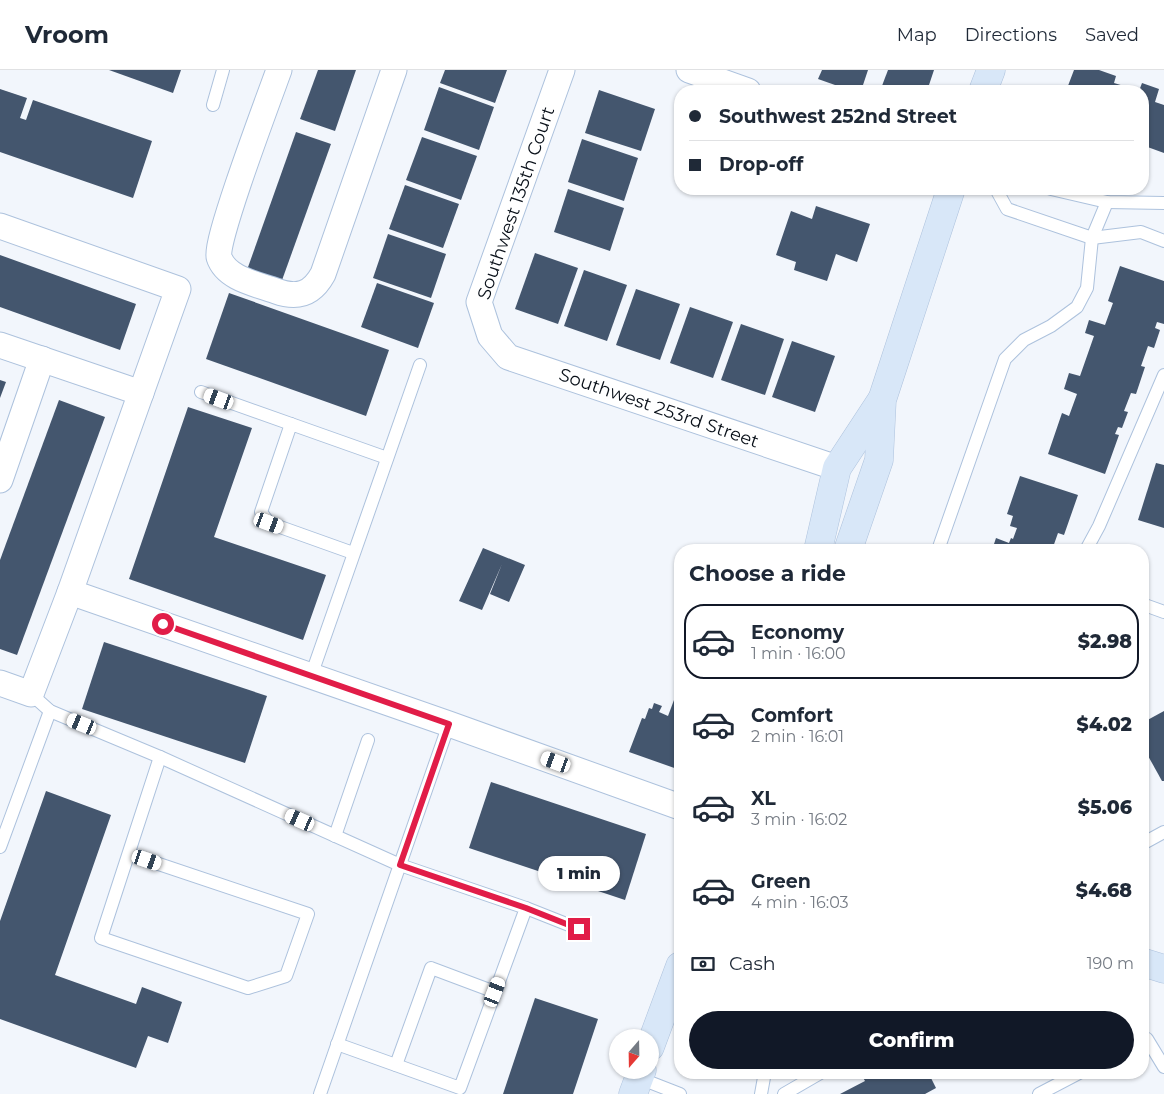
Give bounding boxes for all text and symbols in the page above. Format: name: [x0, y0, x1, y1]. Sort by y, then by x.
text: Vroom: [25, 20, 109, 49]
text: Map: [897, 24, 937, 46]
text: Directions: [965, 24, 1057, 46]
text: Saved: [1085, 24, 1139, 46]
street label: Southwest 135th Court: [473, 104, 559, 302]
text: Southwest 252nd Street: [719, 105, 957, 128]
text: Drop-off: [719, 153, 803, 176]
street label: Southwest 253rd Street: [556, 363, 762, 453]
car: [202, 387, 235, 411]
car: [252, 511, 285, 535]
text: Choose a ride: [689, 560, 846, 587]
route start: [152, 613, 174, 635]
icon: car: [691, 619, 736, 664]
text: Economy: [751, 621, 844, 644]
text: $2.98: [1078, 630, 1132, 653]
text: 1 min · 16:00: [751, 644, 846, 663]
icon: car: [691, 702, 736, 747]
text: Comfort: [751, 704, 833, 727]
car: [65, 711, 98, 737]
text: $4.02: [1076, 713, 1132, 736]
text: 2 min · 16:01: [751, 727, 844, 746]
car: [539, 750, 572, 774]
icon: car: [691, 785, 736, 830]
text: XL: [751, 787, 776, 810]
text: $5.06: [1078, 796, 1132, 819]
car: [283, 807, 316, 833]
text: 3 min · 16:02: [751, 810, 847, 829]
car: [130, 848, 163, 872]
callout: 1 min: [538, 856, 620, 892]
text: 1 min: [557, 864, 601, 883]
icon: car: [691, 868, 736, 913]
text: Green: [751, 870, 811, 893]
text: $4.68: [1076, 879, 1132, 902]
text: 4 min · 16:03: [751, 893, 849, 912]
route end: [568, 918, 590, 940]
icon: cash: [689, 950, 717, 978]
text: Cash: [729, 952, 776, 975]
text: 190 m: [1087, 954, 1134, 973]
car: [482, 975, 507, 1009]
button: Confirm: [689, 1011, 1134, 1069]
north arrow: [609, 1029, 659, 1079]
map controls: [609, 1029, 659, 1079]

